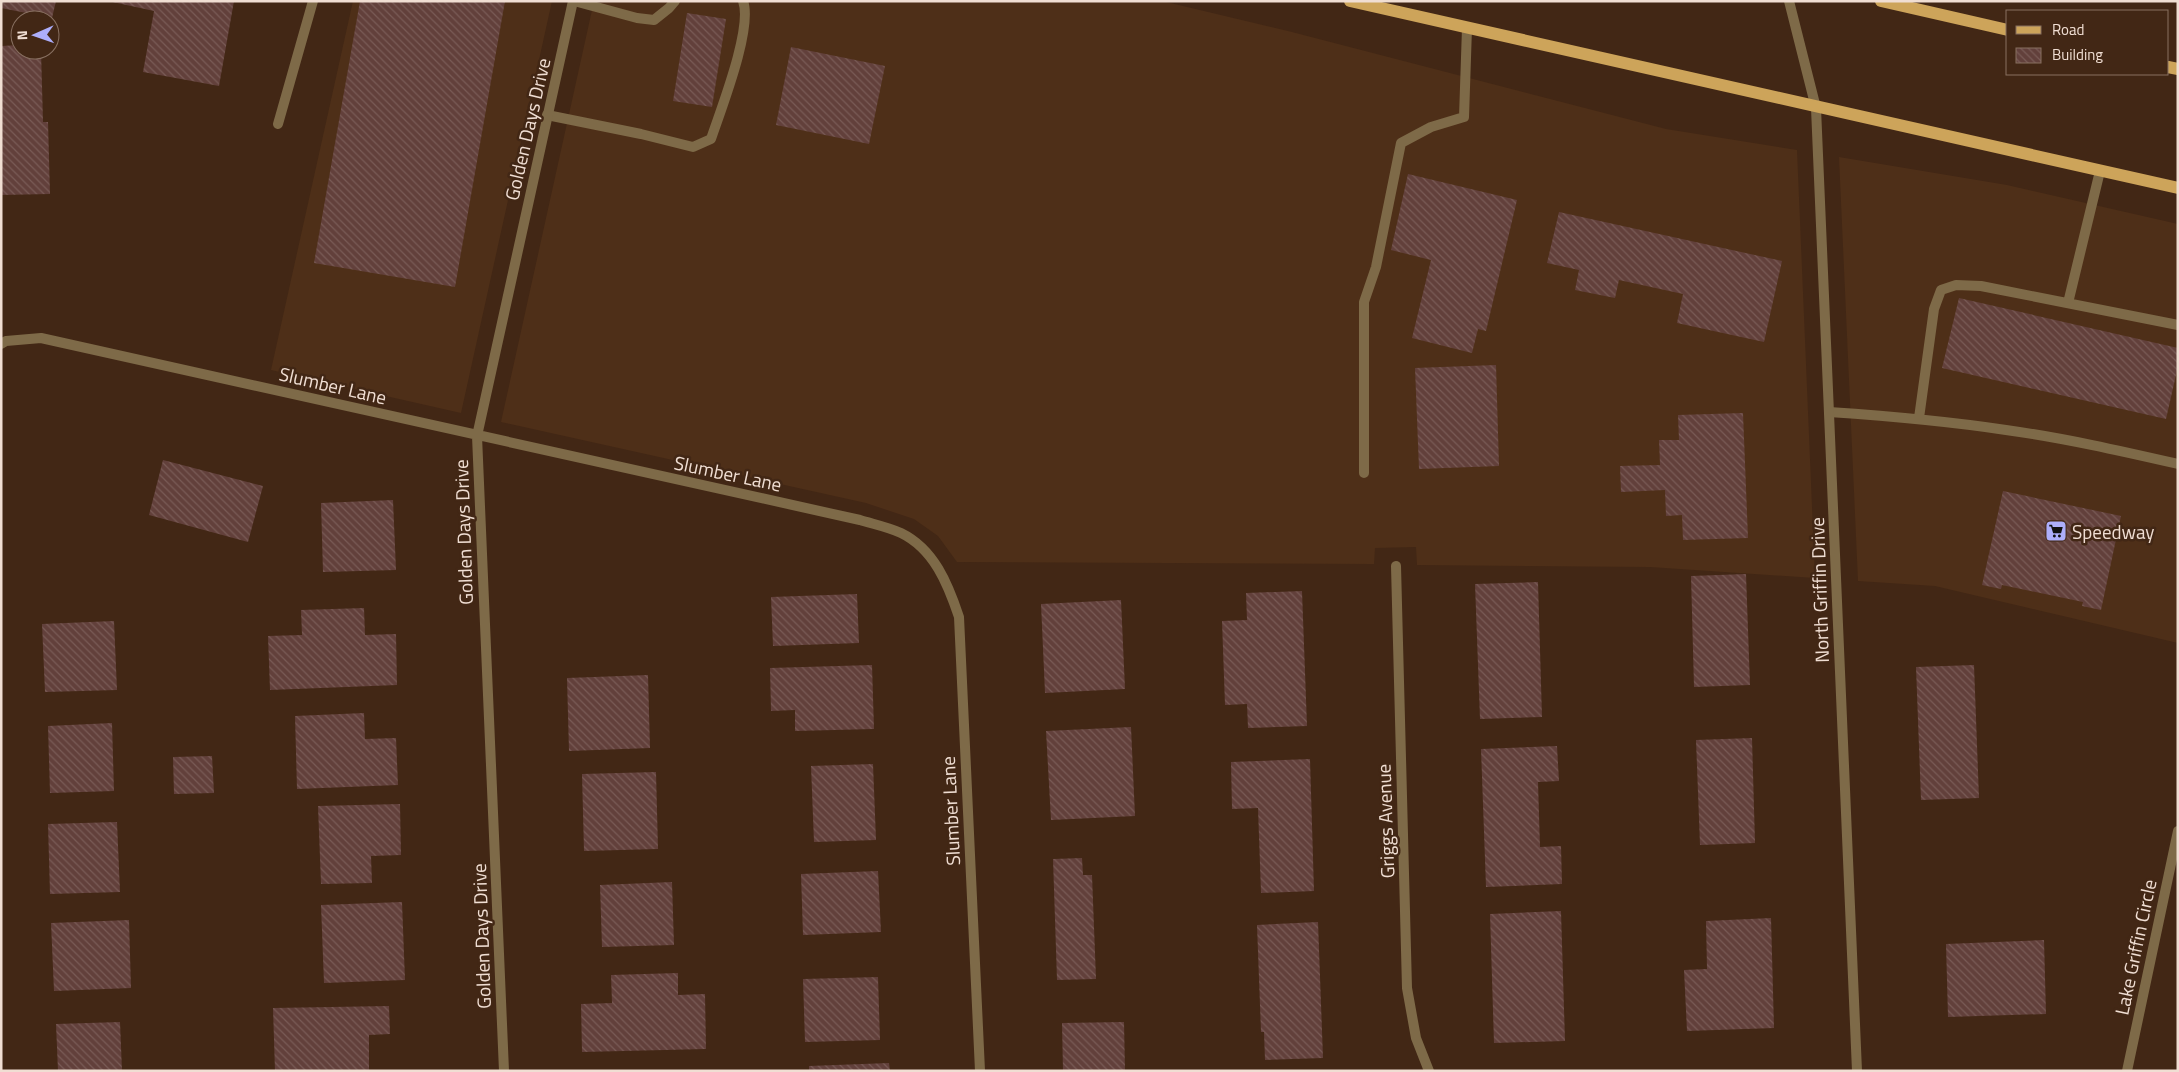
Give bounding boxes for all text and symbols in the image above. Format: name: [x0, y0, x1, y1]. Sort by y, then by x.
north arrow: [10, 10, 60, 60]
legend: [2006, 10, 2169, 75]
text: Road: [2052, 18, 2084, 41]
text: N: [11, 30, 32, 41]
text: Building: [2052, 43, 2103, 66]
street label: Golden Days Drive: [497, 55, 557, 203]
street label: Slumber Lane: [276, 359, 390, 411]
street label: Slumber Lane: [671, 447, 785, 499]
street label: Golden Days Drive: [446, 459, 480, 605]
street label: North Griffin Drive: [1802, 517, 1836, 663]
place label: Speedway: [2072, 517, 2155, 546]
supermarket icon: Speedway: [2044, 519, 2068, 543]
street label: Slumber Lane: [933, 756, 967, 866]
street label: Griggs Avenue: [1369, 763, 1401, 879]
street label: Golden Days Drive: [464, 863, 498, 1009]
street label: Lake Griffin Circle: [2106, 877, 2164, 1017]

